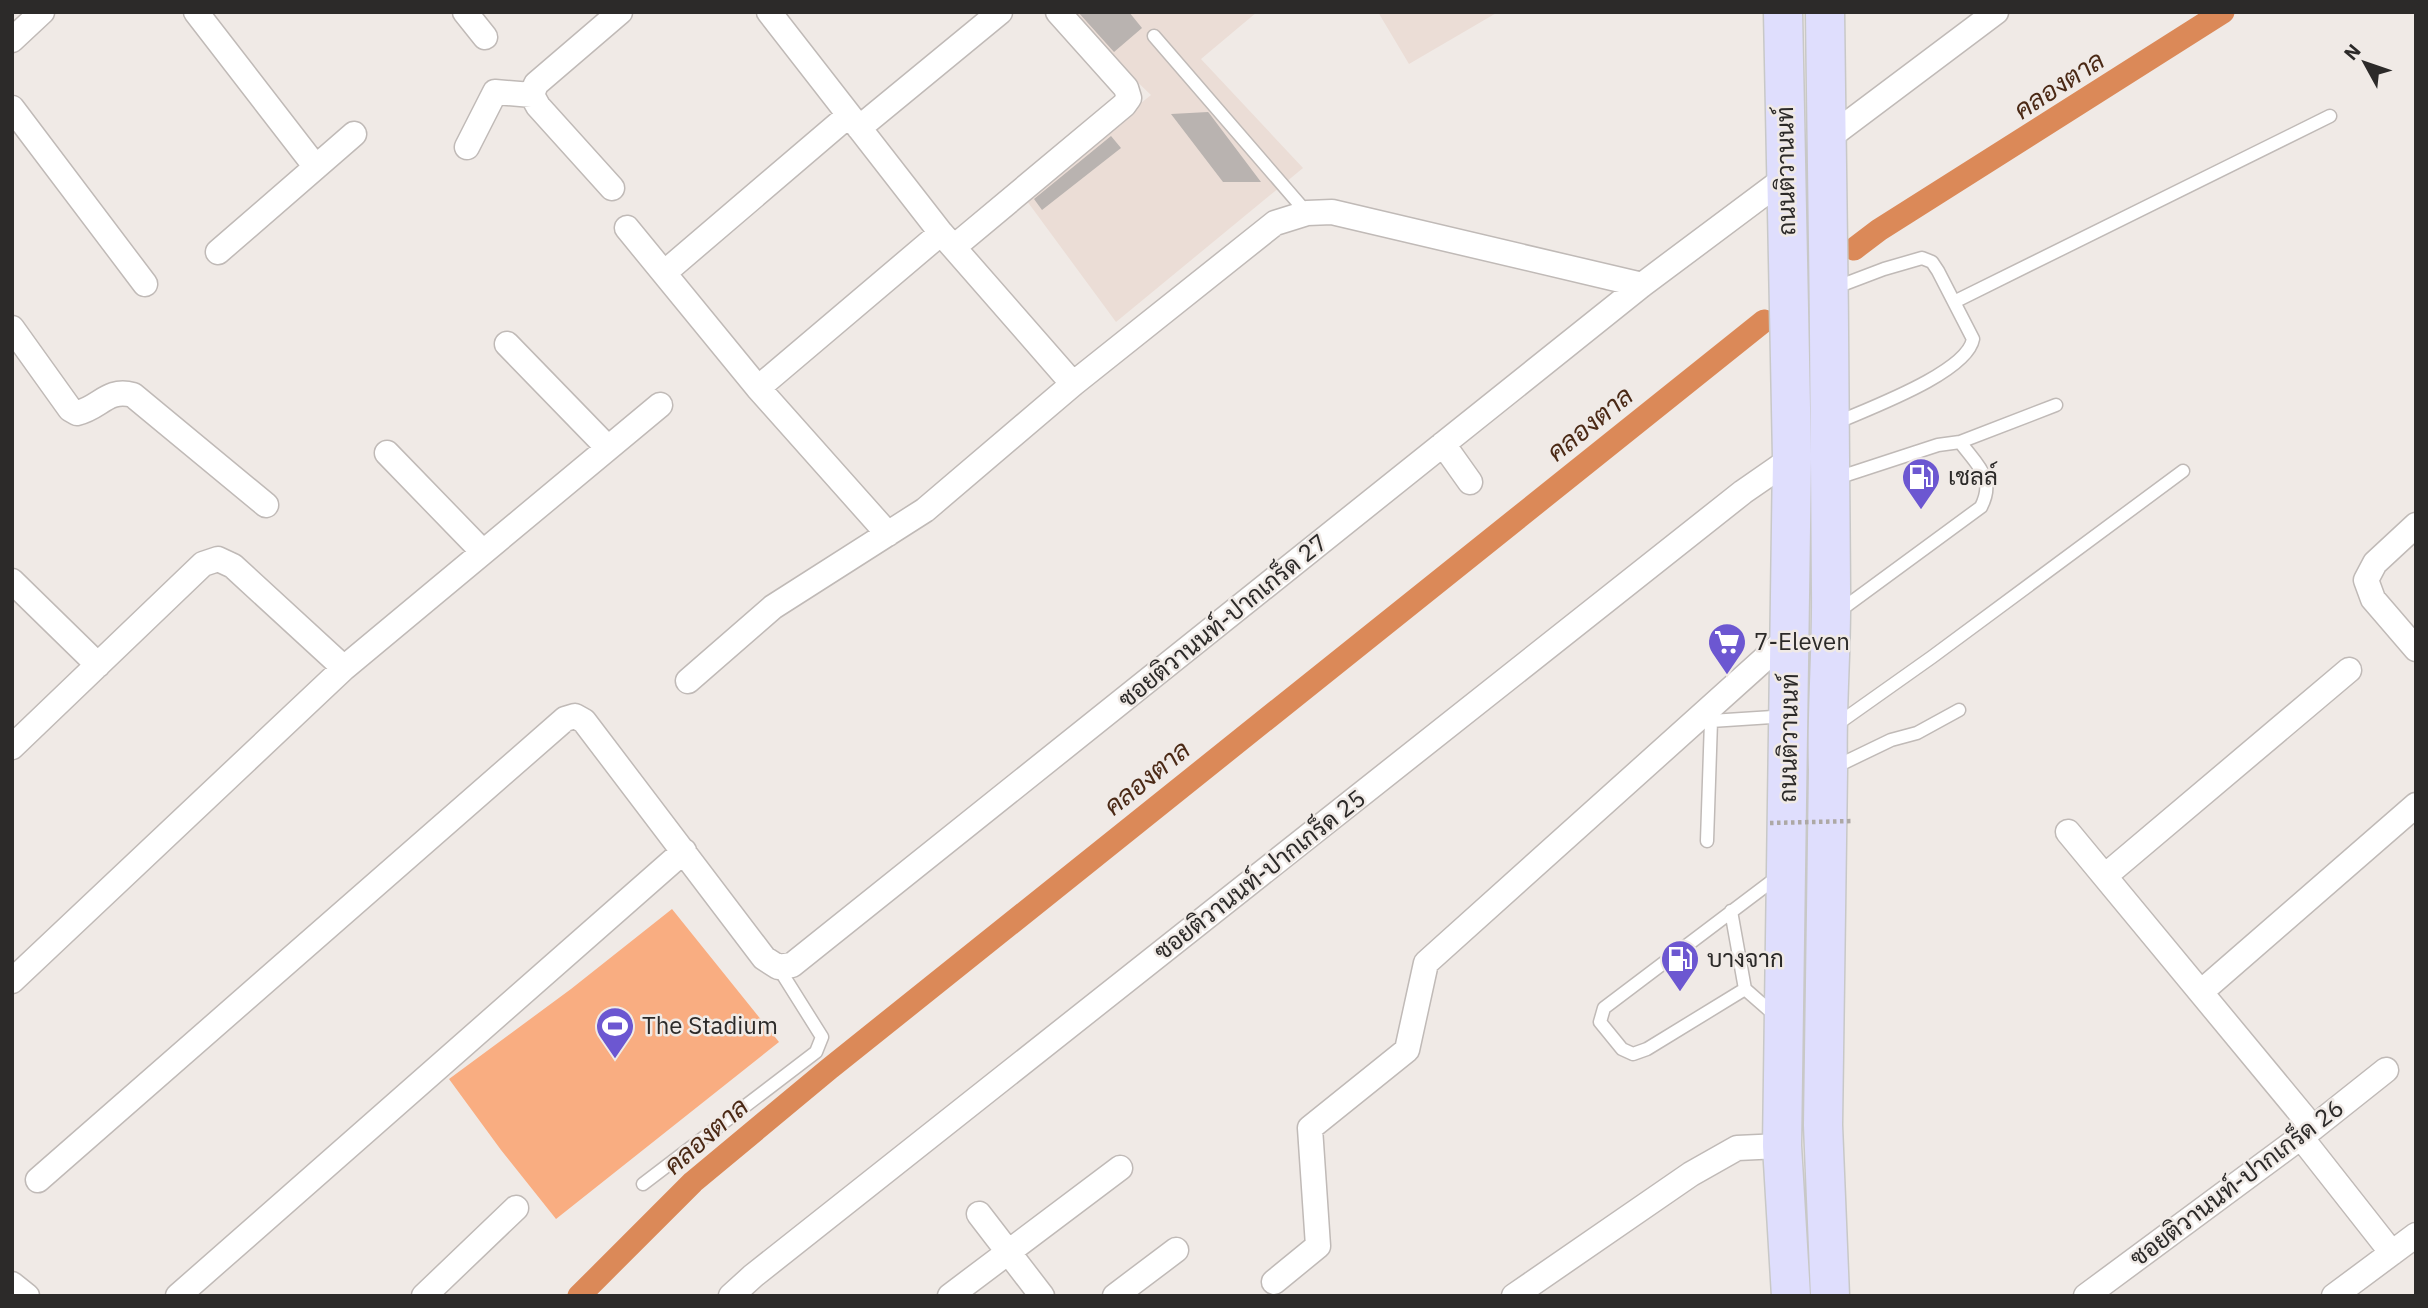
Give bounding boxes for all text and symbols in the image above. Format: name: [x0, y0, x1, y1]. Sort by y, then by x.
north arrow: [2330, 28, 2400, 98]
text: N: [2338, 39, 2366, 65]
water label: คลองตาล: [2007, 42, 2110, 126]
street label: ถนนติวานนท์: [1768, 106, 1802, 236]
water label: คลองตาล: [1539, 378, 1639, 468]
fuel station icon: เชลล์: [1900, 456, 1942, 511]
place label: เชลล์: [1948, 460, 1998, 492]
street label: ซอยติวานนท์-ปากเกร็ด 27: [1111, 526, 1333, 714]
supermarket icon: 7-Eleven: [1706, 621, 1748, 676]
place label: 7-Eleven: [1754, 625, 1850, 657]
street label: ถนนติวานนท์: [1771, 673, 1805, 803]
water label: คลองตาล: [1096, 732, 1196, 822]
street label: ซอยติวานนท์-ปากเกร็ด 25: [1147, 782, 1372, 967]
fuel station icon: บางจาก: [1659, 938, 1701, 993]
place label: บางจาก: [1707, 942, 1784, 974]
sports icon: The Stadium: [594, 1005, 636, 1060]
place label: The Stadium: [642, 1009, 778, 1041]
water label: คลองตาล: [656, 1089, 755, 1181]
street label: ซอยติวานนท์-ปากเกร็ด 26: [2123, 1091, 2350, 1273]

